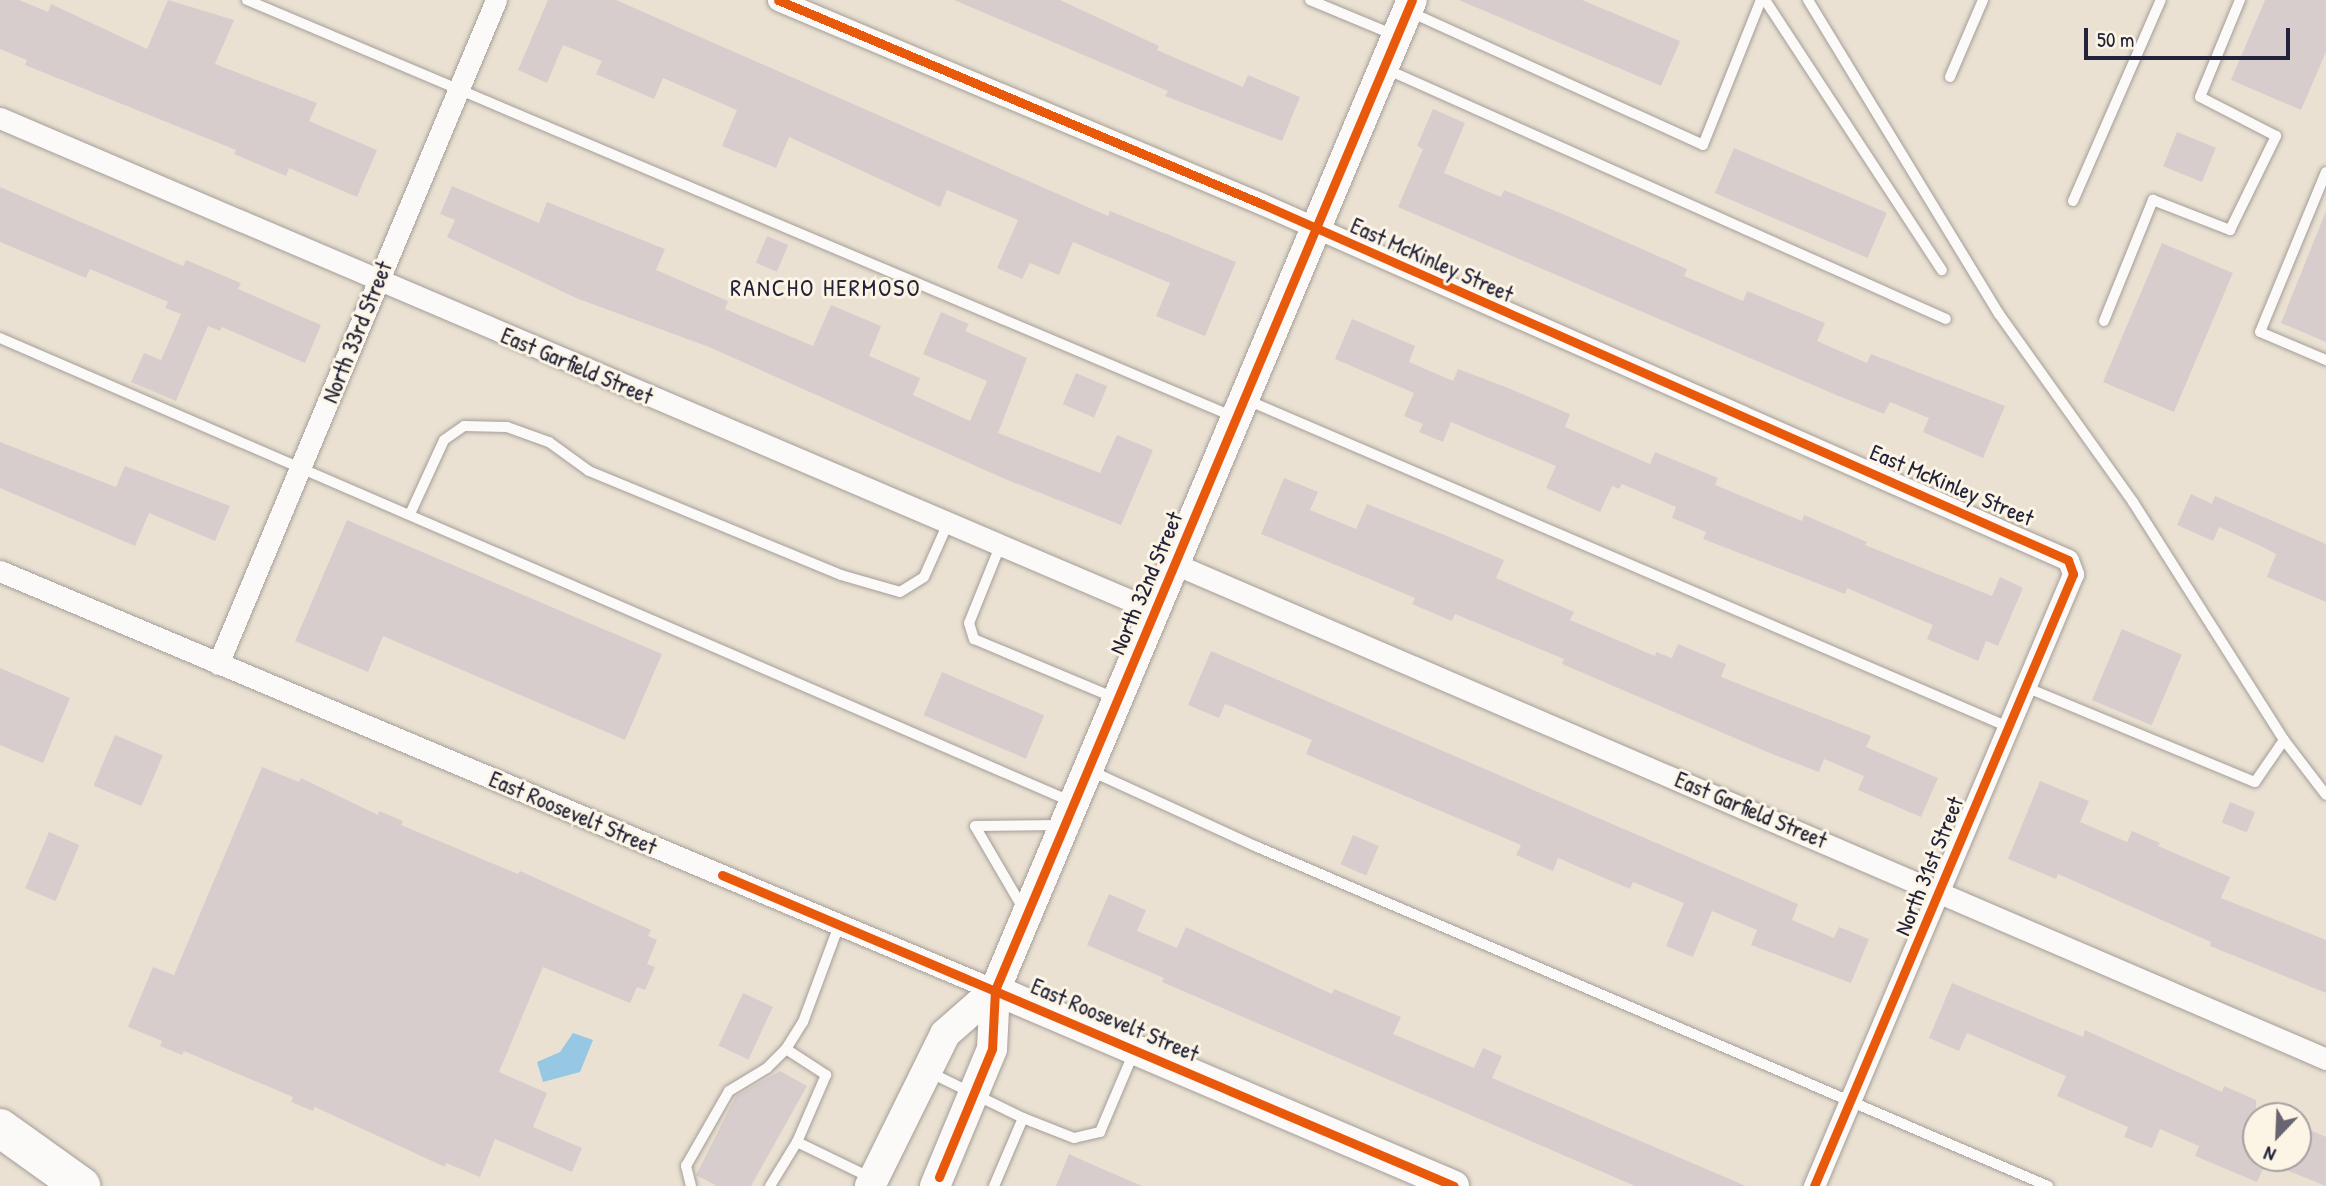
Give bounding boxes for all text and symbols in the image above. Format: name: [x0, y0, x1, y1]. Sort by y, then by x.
scale bar: [2088, 14, 2294, 58]
text: 50 m: [2097, 25, 2134, 54]
street label: East McKinley Street: [1346, 212, 1518, 308]
street label: North 33rd Street: [316, 257, 398, 407]
district label: RANCHO HERMOSO: [732, 274, 920, 302]
street label: East Garfield Street: [497, 322, 657, 410]
street label: East McKinley Street: [1866, 438, 2038, 532]
street label: North 32nd Street: [1104, 507, 1188, 659]
street label: East Roosevelt Street: [485, 765, 661, 861]
street label: East Garfield Street: [1671, 766, 1831, 854]
street label: North 31st Street: [1889, 792, 1969, 940]
street label: East Roosevelt Street: [1027, 972, 1203, 1068]
north arrow: [2242, 1102, 2312, 1172]
text: N: [2260, 1141, 2279, 1168]

